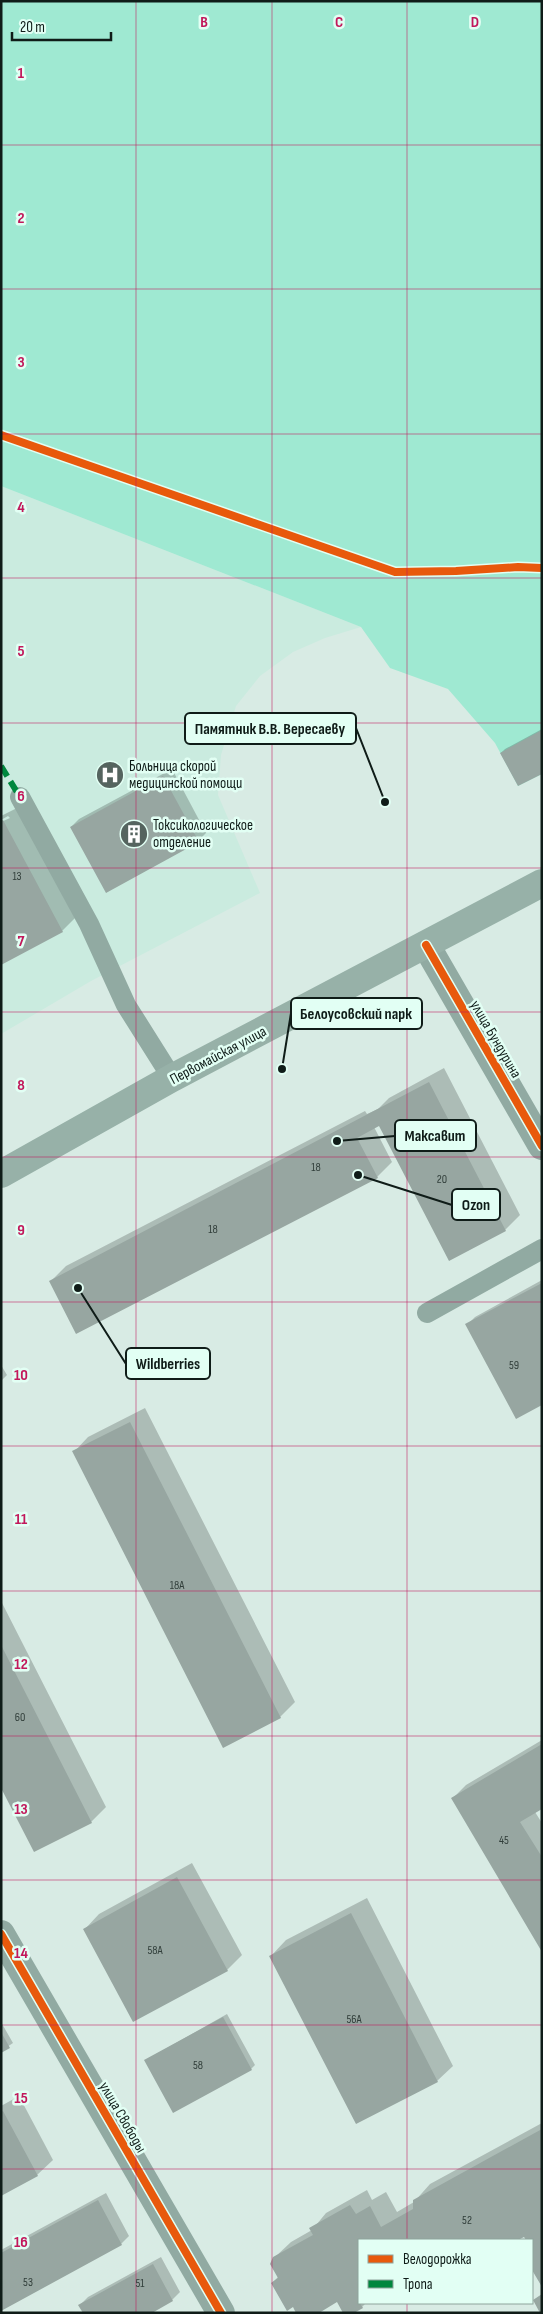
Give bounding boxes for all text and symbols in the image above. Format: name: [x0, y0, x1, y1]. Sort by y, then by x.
scale bar: [12, 10, 111, 42]
text: B: [200, 13, 208, 32]
text: C: [335, 13, 343, 32]
text: D: [471, 13, 479, 32]
text: 20 m: [20, 18, 45, 37]
text: 1: [18, 64, 25, 83]
text: 2: [17, 209, 25, 228]
text: 3: [17, 353, 25, 372]
text: 4: [17, 498, 25, 517]
text: 5: [17, 642, 25, 661]
callout: Памятник В.В. Вересаеву: [185, 713, 356, 744]
text: Памятник В.В. Вересаеву: [195, 720, 346, 739]
place label: Больница скорой медицинской помощи: [129, 757, 242, 793]
hospital icon: Больница скорой медицинской помощи: [95, 760, 125, 790]
text: 6: [17, 787, 25, 806]
place label: Токсикологическое отделение: [153, 816, 253, 852]
building icon: Токсикологическое отделение: [119, 819, 149, 849]
house number: 13: [12, 869, 22, 884]
text: 7: [18, 932, 25, 951]
street label: улица Бундурина: [466, 997, 526, 1082]
callout: Белоусовский парк: [291, 998, 422, 1029]
text: Белоусовский парк: [300, 1005, 412, 1024]
street label: Первомайская улица: [167, 1022, 270, 1089]
text: 8: [17, 1076, 25, 1095]
callout: Максавит: [395, 1120, 476, 1151]
text: Максавит: [405, 1127, 465, 1146]
house number: 18: [311, 1160, 321, 1175]
house number: 20: [437, 1172, 447, 1187]
callout: Ozon: [452, 1189, 500, 1220]
text: Ozon: [462, 1196, 490, 1215]
text: 9: [17, 1221, 25, 1240]
house number: 18: [208, 1222, 218, 1237]
callout: Wildberries: [126, 1348, 210, 1379]
text: Wildberries: [136, 1355, 200, 1374]
house number: 59: [509, 1358, 519, 1373]
text: 10: [14, 1366, 28, 1385]
text: 11: [15, 1510, 28, 1529]
house number: 18А: [170, 1578, 185, 1593]
text: 12: [14, 1655, 28, 1674]
house number: 60: [15, 1710, 25, 1725]
text: 13: [14, 1800, 28, 1819]
house number: 45: [499, 1833, 509, 1848]
house number: 58А: [147, 1943, 163, 1958]
text: 14: [14, 1944, 28, 1963]
house number: 56А: [346, 2012, 362, 2027]
house number: 58: [193, 2058, 203, 2073]
street label: улица Свободы: [95, 2078, 150, 2156]
text: 15: [14, 2089, 28, 2108]
house number: 52: [462, 2213, 472, 2228]
text: 16: [14, 2233, 28, 2252]
legend: [358, 2239, 533, 2304]
text: Велодорожка: [403, 2250, 472, 2269]
house number: 53: [23, 2275, 33, 2290]
text: Тропа: [403, 2275, 433, 2294]
house number: 51: [135, 2276, 145, 2291]

